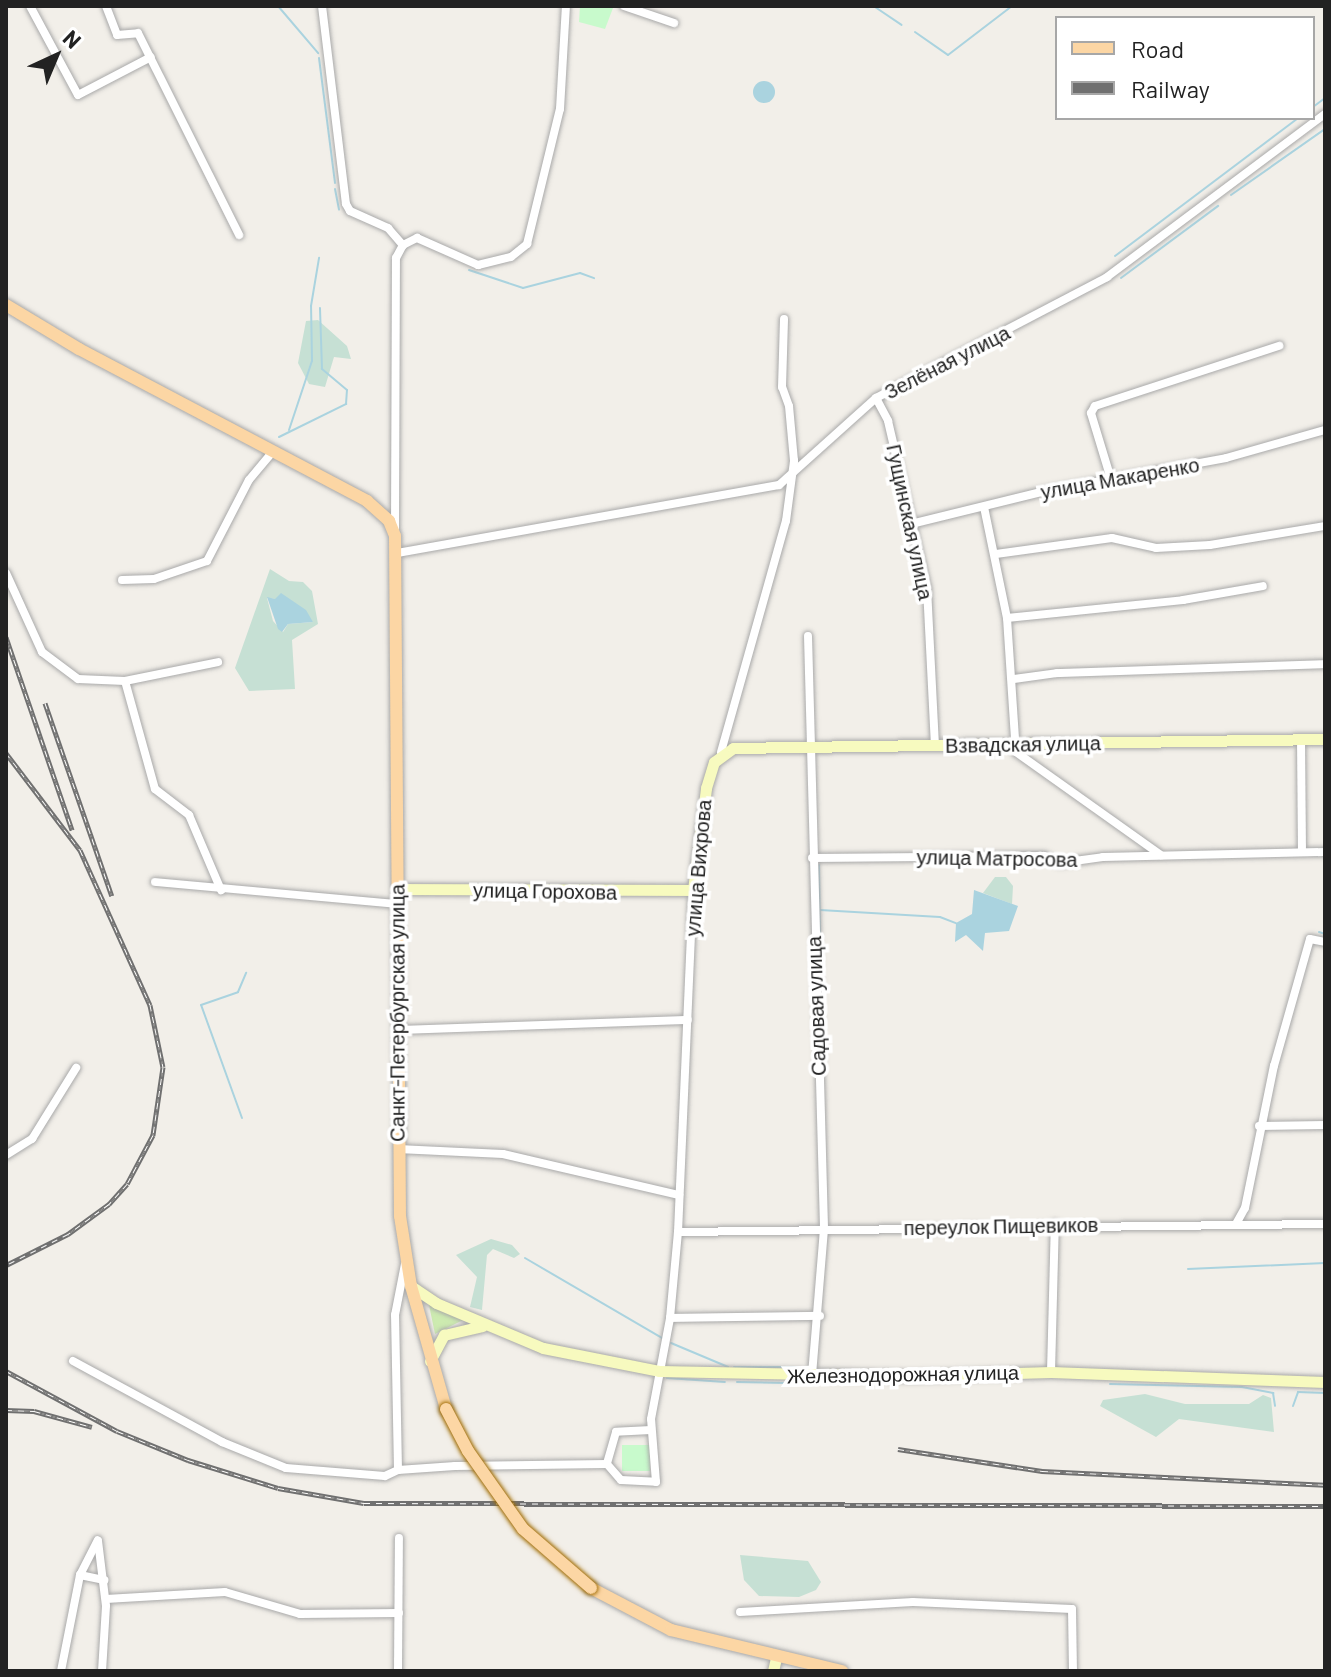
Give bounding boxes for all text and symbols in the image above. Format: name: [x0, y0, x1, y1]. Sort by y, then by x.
north arrow: [16, 16, 96, 96]
legend: [1055, 16, 1315, 120]
text: N: [58, 24, 87, 53]
text: Road: [1131, 34, 1184, 63]
text: Railway: [1131, 74, 1210, 103]
street label: Зелёная улица: [880, 320, 1014, 404]
street label: Гущинская улица: [882, 442, 938, 602]
street label: улица Макаренко: [1039, 452, 1201, 504]
street label: Взвадская улица: [945, 731, 1101, 757]
street label: улица Вихрова: [680, 799, 716, 937]
street label: улица Матросова: [916, 845, 1078, 871]
street label: улица Горохова: [473, 878, 617, 904]
street label: Санкт-Петербургская улица: [385, 884, 409, 1142]
street label: Садовая улица: [802, 936, 830, 1076]
street label: переулок Пищевиков: [903, 1212, 1099, 1240]
street label: Железнодорожная улица: [787, 1360, 1019, 1388]

